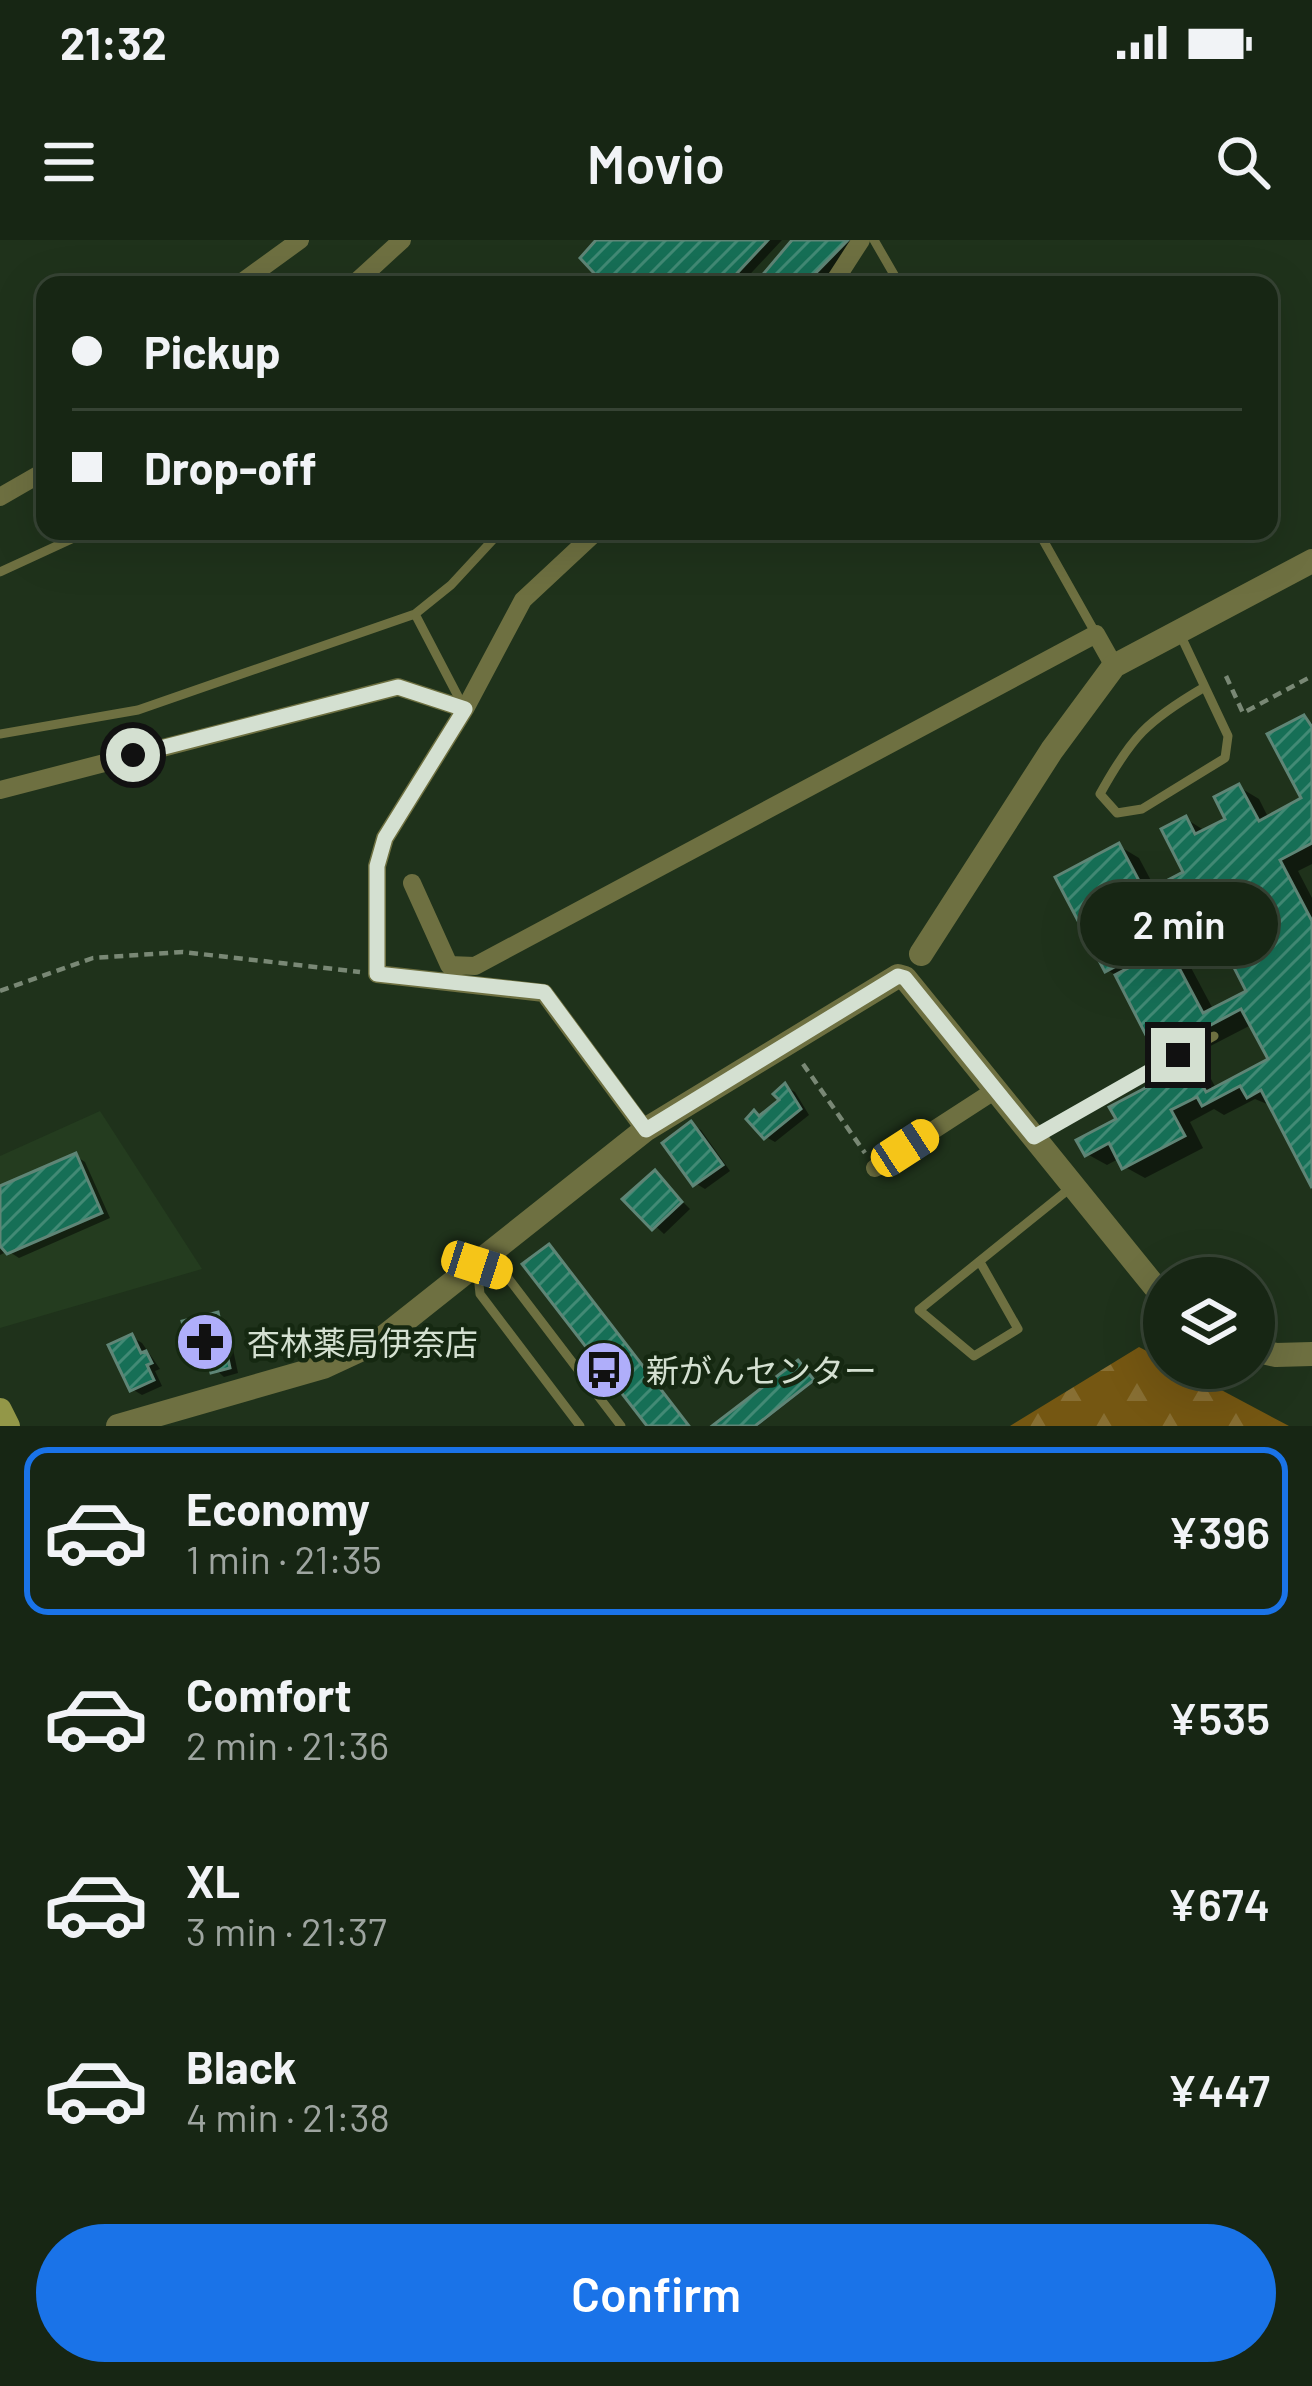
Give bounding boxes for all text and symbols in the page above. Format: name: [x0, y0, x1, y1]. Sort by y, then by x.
text: 21:32: [60, 15, 167, 69]
icon: menu: [36, 129, 102, 195]
icon: search: [1210, 129, 1276, 195]
text: Movio: [587, 130, 725, 195]
text: Pickup: [144, 324, 281, 378]
text: Drop-off: [144, 440, 317, 494]
route start: [106, 728, 160, 782]
callout: 2 min: [1079, 881, 1277, 965]
text: 2 min: [1133, 900, 1225, 947]
route end: [1151, 1028, 1205, 1082]
car: [865, 1113, 945, 1183]
car: [437, 1237, 517, 1293]
map controls: [1143, 1257, 1275, 1389]
button: layers: [1143, 1257, 1275, 1389]
pharmacy icon: 杏林薬局伊奈店: [174, 1311, 236, 1373]
place label: 杏林薬局伊奈店: [247, 1322, 478, 1362]
bus stop icon: 新がんセンター: [573, 1339, 635, 1401]
place label: 新がんセンター: [646, 1350, 877, 1390]
icon: car: [42, 1477, 150, 1585]
text: Economy: [186, 1481, 370, 1535]
text: ¥396: [1168, 1504, 1270, 1558]
text: 1 min · 21:35: [186, 1535, 382, 1582]
icon: car: [42, 1663, 150, 1771]
text: Comfort: [186, 1667, 352, 1721]
text: ¥535: [1167, 1690, 1270, 1744]
text: 2 min · 21:36: [186, 1721, 389, 1768]
icon: car: [42, 1849, 150, 1957]
text: XL: [186, 1853, 240, 1907]
text: ¥674: [1167, 1876, 1270, 1930]
text: 3 min · 21:37: [186, 1907, 387, 1954]
icon: car: [42, 2035, 150, 2143]
text: Black: [186, 2039, 297, 2093]
text: ¥447: [1167, 2062, 1270, 2116]
text: 4 min · 21:38: [186, 2093, 390, 2140]
button: Confirm: [36, 2224, 1276, 2362]

